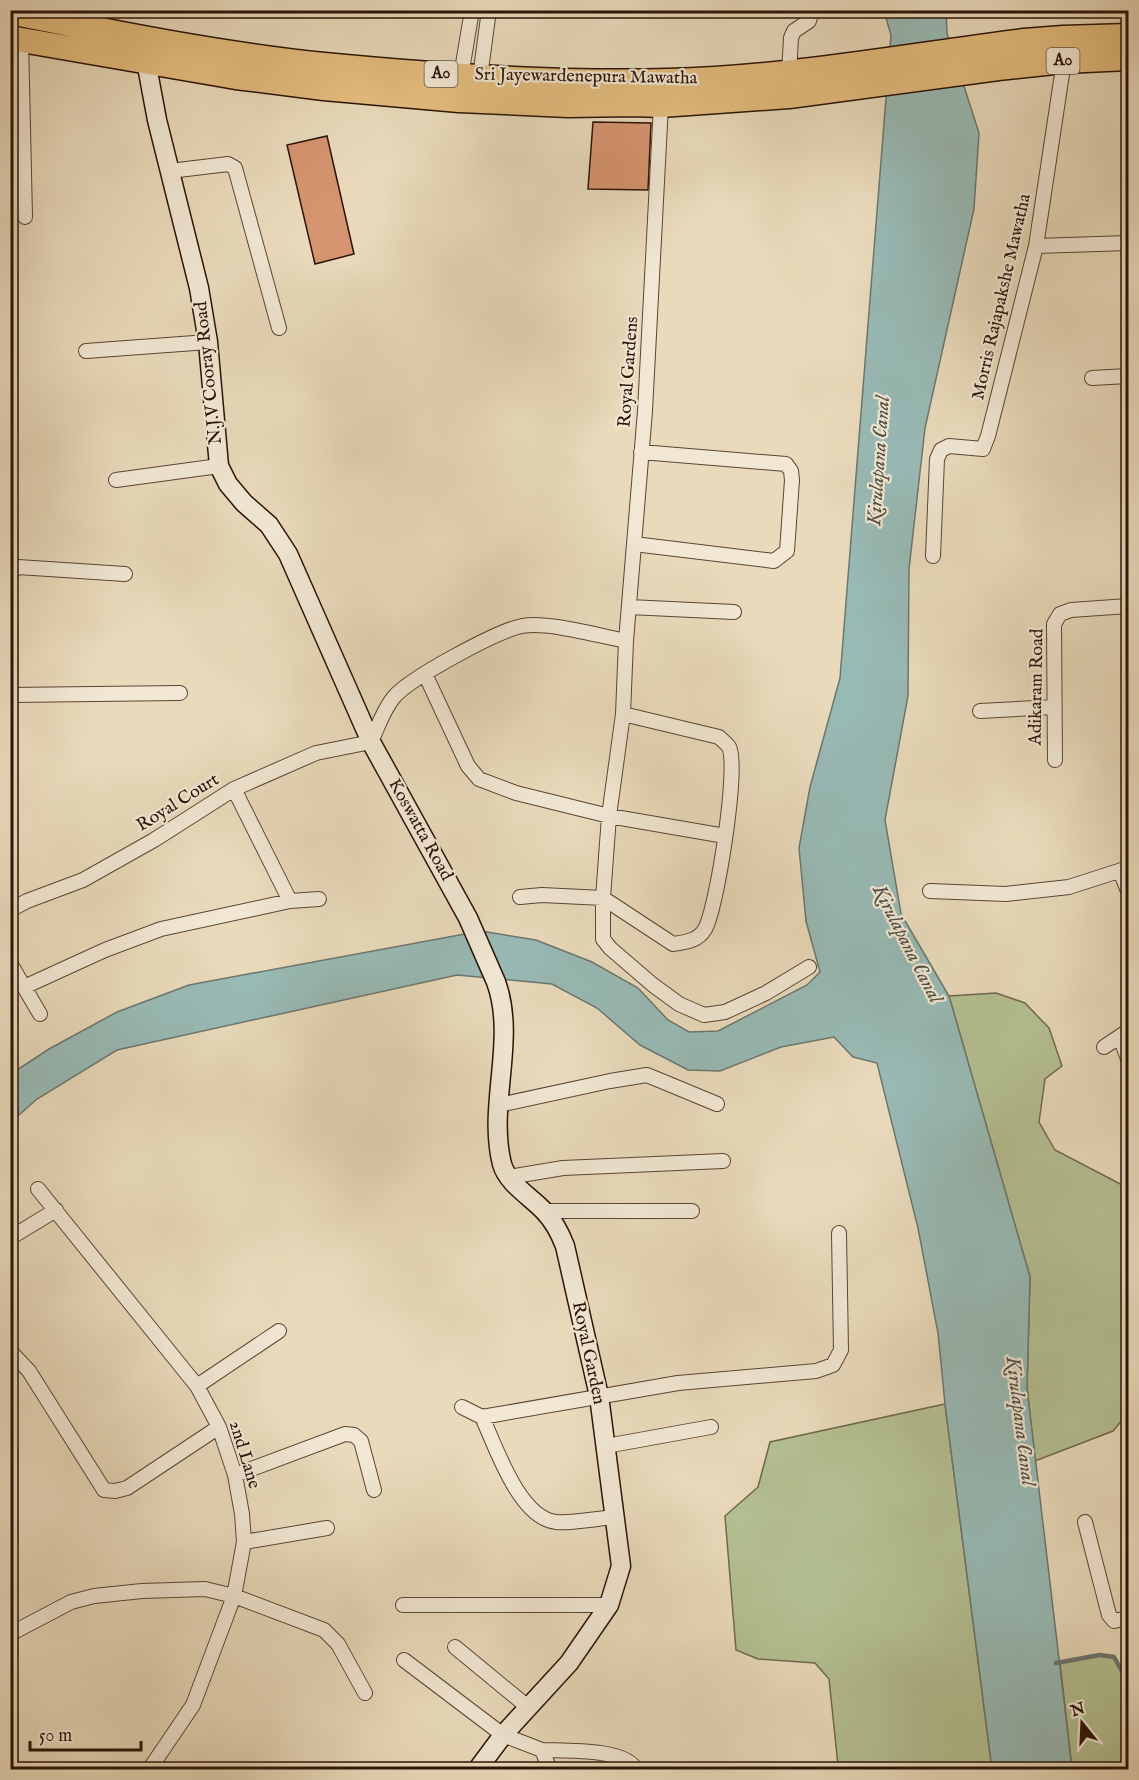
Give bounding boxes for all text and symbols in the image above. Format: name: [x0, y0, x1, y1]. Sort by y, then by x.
road number: A0: [1046, 48, 1080, 74]
road number: A0: [424, 61, 458, 87]
street label: Sri Jayewardenepura Mawatha: [474, 64, 698, 90]
street label: Morris Rajapakshe Mawatha: [967, 191, 1037, 402]
street label: N.J.V Cooray Road: [190, 300, 228, 446]
street label: Royal Gardens: [614, 316, 644, 428]
water label: Kirulapana Canal: [862, 393, 896, 528]
street label: Adikaram Road: [1024, 628, 1050, 747]
street label: Royal Court: [132, 769, 224, 837]
street label: Koswatta Road: [382, 775, 458, 885]
water label: Kirulapana Canal: [866, 880, 949, 1010]
street label: Royal Garden: [566, 1299, 610, 1407]
water label: Kirulapana Canal: [1000, 1354, 1041, 1489]
street label: 2nd Lane: [223, 1418, 265, 1492]
north arrow: [1052, 1693, 1112, 1753]
text: N: [1067, 1699, 1088, 1723]
scale bar: [30, 1714, 141, 1752]
text: 50 m: [39, 1725, 72, 1748]

